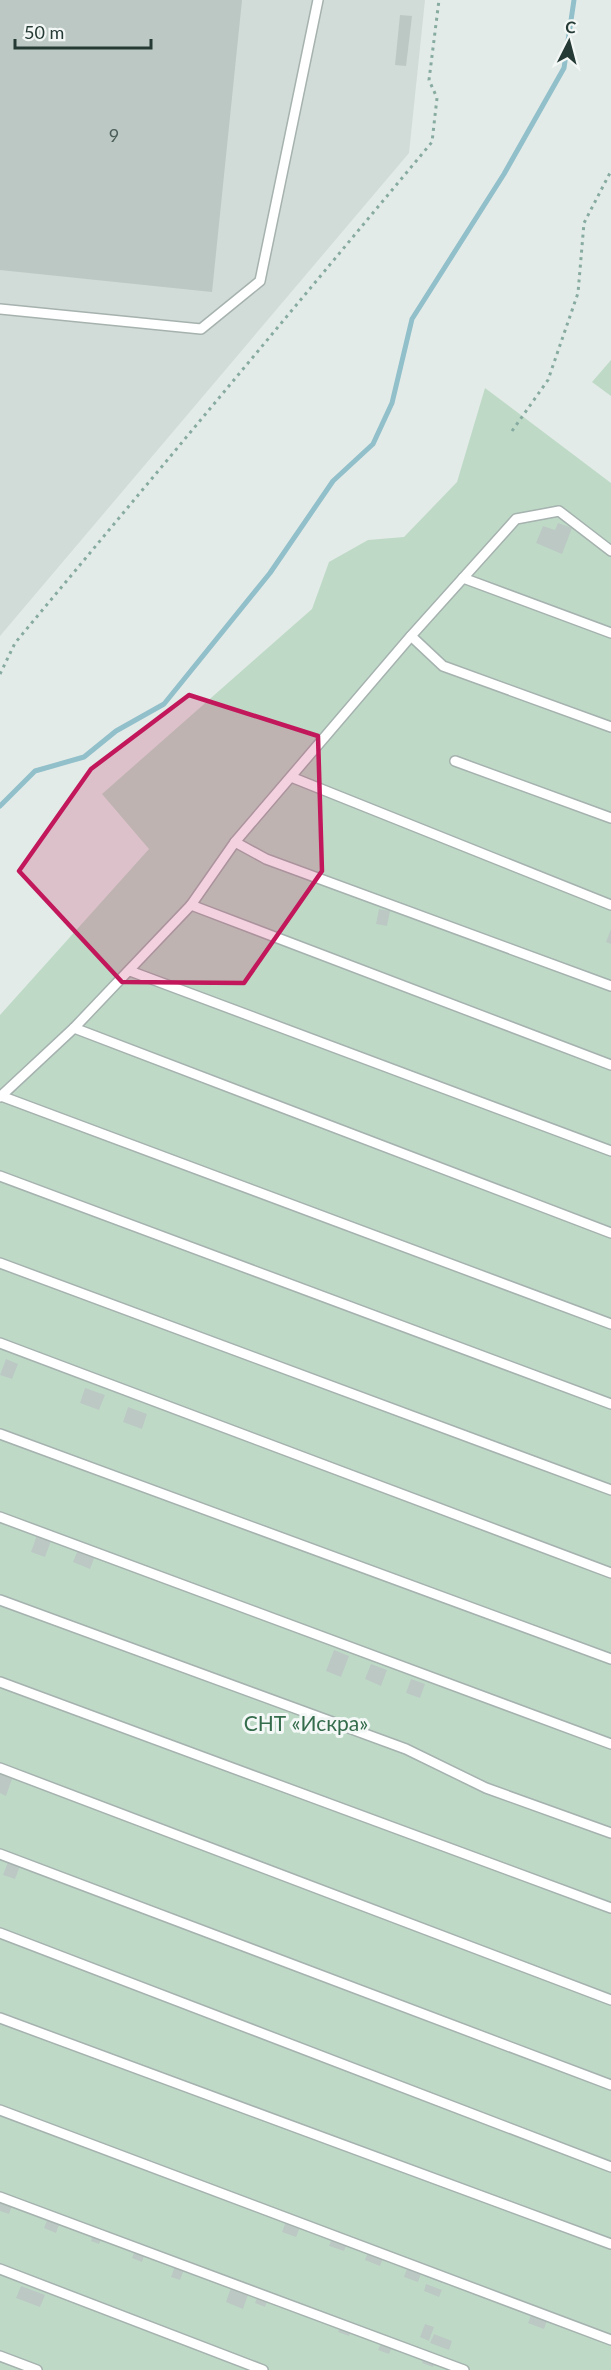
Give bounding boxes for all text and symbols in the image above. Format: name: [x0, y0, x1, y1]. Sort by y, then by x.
scale bar: [15, 12, 152, 50]
north arrow: [539, 12, 599, 72]
text: С: [564, 17, 577, 37]
text: 50 m: [24, 21, 64, 43]
house number: 9: [109, 124, 119, 146]
park label: СНТ «Искра»: [244, 1710, 368, 1735]

